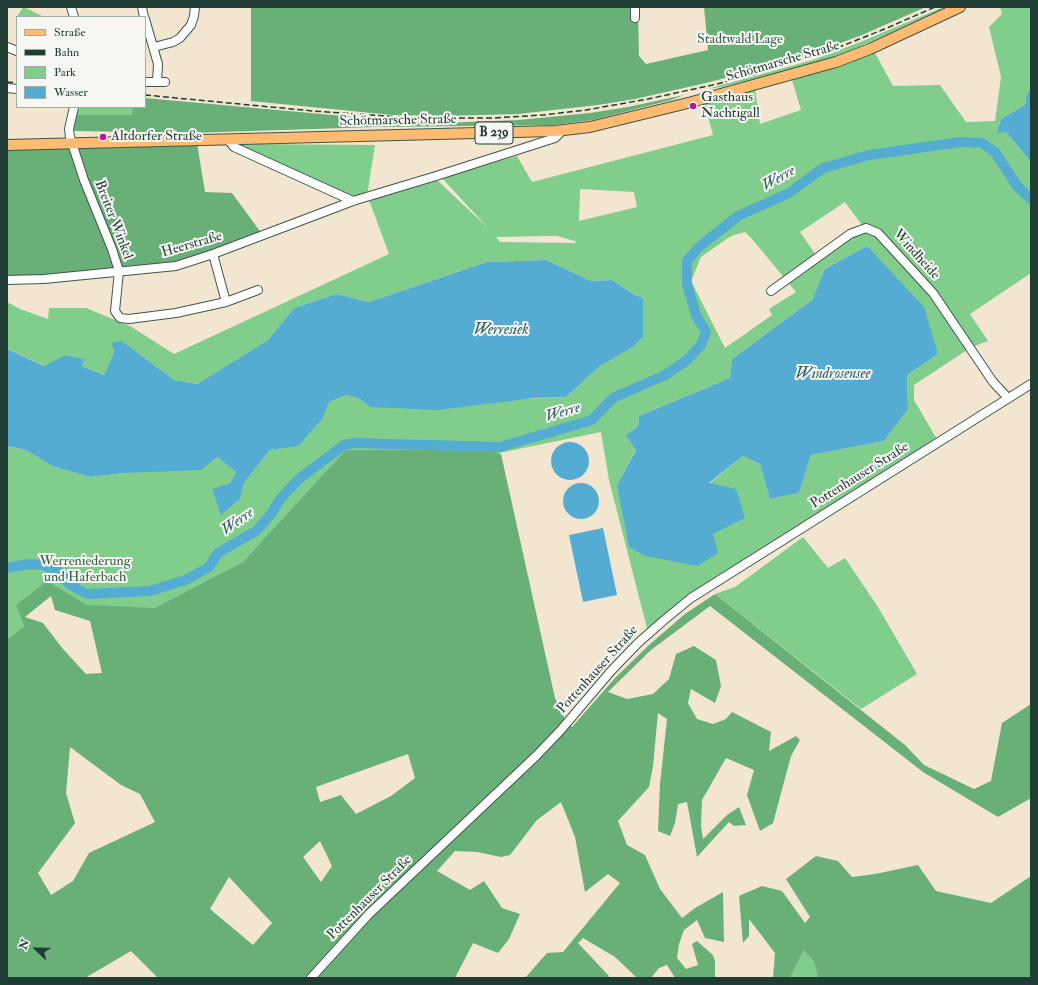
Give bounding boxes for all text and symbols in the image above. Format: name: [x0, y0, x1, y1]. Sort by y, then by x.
legend: [16, 16, 146, 108]
text: Straße: [54, 25, 85, 40]
park label: Stadtwald Lage: [697, 32, 783, 48]
street label: Schötmarsche Straße: [724, 38, 842, 86]
text: Bahn: [54, 45, 79, 60]
text: Park: [54, 65, 76, 80]
text: Wasser: [54, 85, 88, 100]
place label: Gasthaus Nachtigall: [701, 90, 760, 122]
marker: Gasthaus Nachtigall: [688, 101, 698, 111]
street label: Schötmarsche Straße: [339, 112, 457, 130]
road number: B 239: [475, 122, 513, 144]
place label: Altdorfer Straße: [111, 129, 202, 145]
marker: Altdorfer Straße: [98, 132, 108, 142]
water label: Werre: [759, 162, 799, 196]
street label: Breiter Winkel: [90, 178, 136, 262]
street label: Windheide: [889, 226, 943, 284]
street label: Heerstraße: [160, 228, 224, 262]
water label: Werresiek: [474, 322, 528, 340]
water label: Windrosensee: [796, 366, 870, 384]
water label: Werre: [544, 399, 582, 427]
street label: Pottenhauser Straße: [808, 439, 912, 513]
water label: Werre: [218, 504, 258, 540]
park label: Werreniederung und Haferbach: [39, 554, 131, 586]
street label: Pottenhauser Straße: [554, 623, 642, 717]
street label: Pottenhauser Straße: [324, 852, 416, 944]
north arrow: [16, 929, 56, 969]
text: N: [17, 937, 32, 951]

